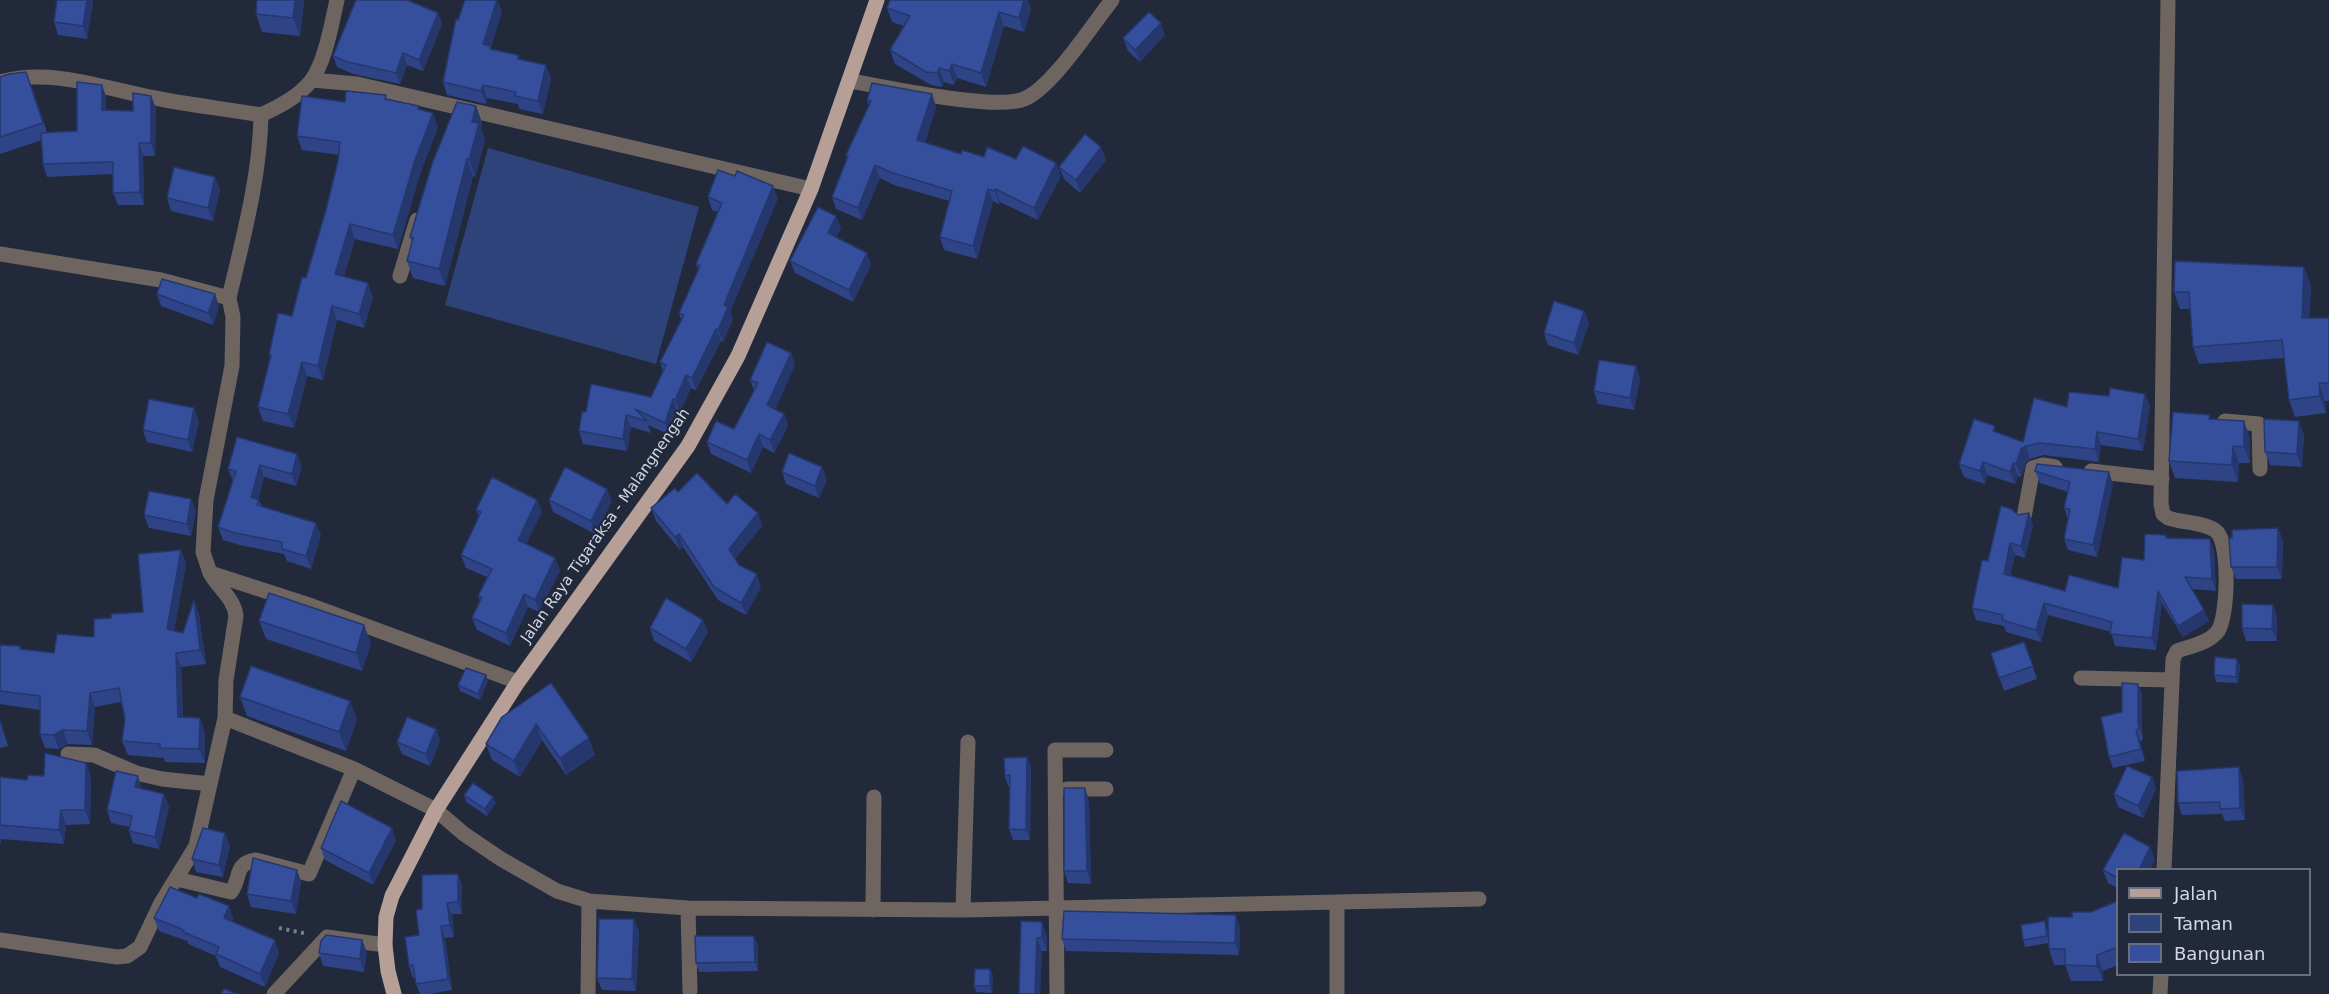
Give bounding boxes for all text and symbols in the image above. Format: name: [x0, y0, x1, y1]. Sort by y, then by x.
street label: Jalan Raya Tigaraksa - Malangnengah: [518, 405, 694, 647]
legend: [2116, 868, 2311, 976]
text: Jalan: [2174, 883, 2218, 904]
text: Taman: [2174, 913, 2233, 934]
text: Bangunan: [2174, 943, 2265, 964]

